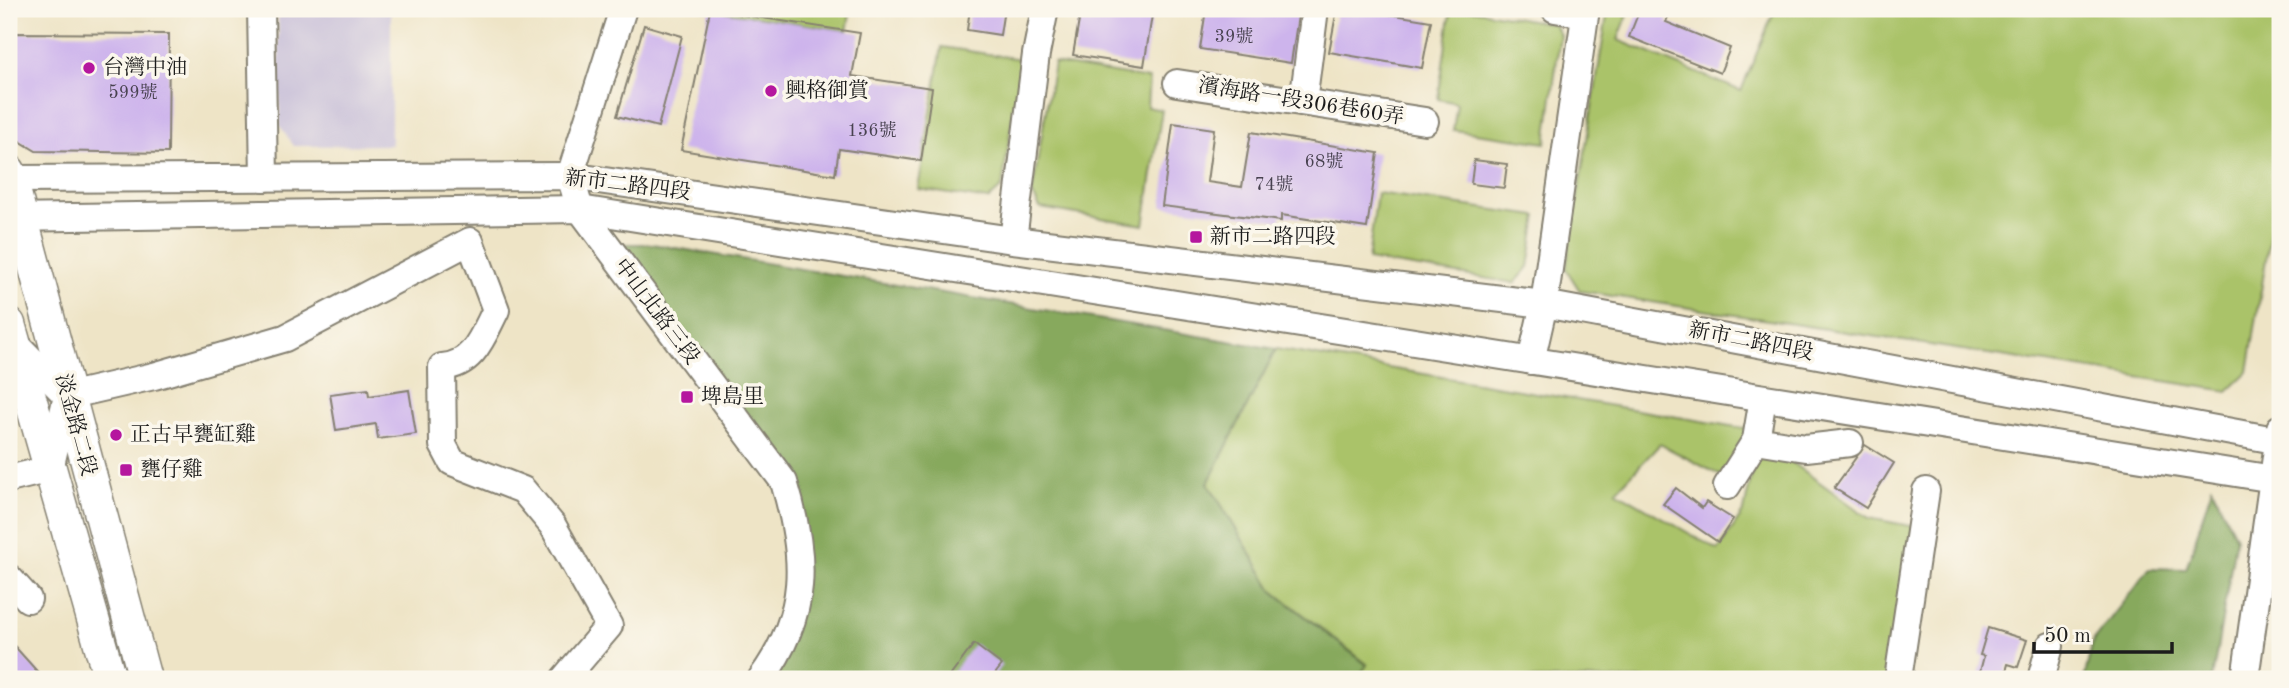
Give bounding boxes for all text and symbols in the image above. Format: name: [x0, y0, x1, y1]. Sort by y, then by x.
house number: 39號: [1215, 26, 1253, 46]
place label: 台灣中油: [103, 56, 187, 79]
marker: 台灣中油: [81, 60, 97, 76]
street label: 濱海路一段306巷60弄: [1197, 73, 1406, 129]
place label: 興格御賞: [785, 79, 869, 102]
house number: 599號: [108, 82, 158, 102]
marker: 興格御賞: [763, 83, 779, 99]
house number: 136號: [847, 120, 897, 140]
house number: 68號: [1305, 151, 1343, 171]
street label: 新市二路四段: [564, 166, 692, 204]
house number: 74號: [1255, 174, 1293, 194]
place label: 新市二路四段: [1210, 225, 1336, 248]
marker: 新市二路四段: [1188, 229, 1204, 245]
street label: 中山北路三段: [610, 254, 704, 369]
street label: 新市二路四段: [1687, 318, 1815, 364]
street label: 淡金路二段: [51, 371, 101, 478]
place label: 埤島里: [701, 385, 764, 408]
marker: 埤島里: [679, 389, 695, 405]
place label: 正古早甕缸雞: [130, 423, 256, 446]
marker: 正古早甕缸雞: [108, 427, 124, 443]
place label: 甕仔雞: [140, 458, 203, 481]
marker: 甕仔雞: [118, 462, 134, 478]
scale bar: [2034, 611, 2172, 655]
text: 50 m: [2044, 626, 2091, 647]

